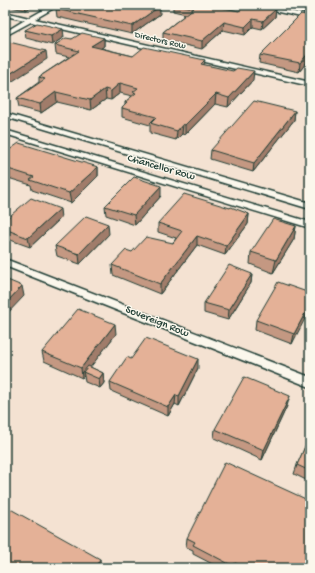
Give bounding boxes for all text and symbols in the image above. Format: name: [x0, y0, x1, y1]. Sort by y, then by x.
street label: Directors Row: [132, 30, 187, 52]
street label: Chancellor Row: [126, 153, 197, 183]
street label: Sovereign Row: [124, 304, 191, 340]

